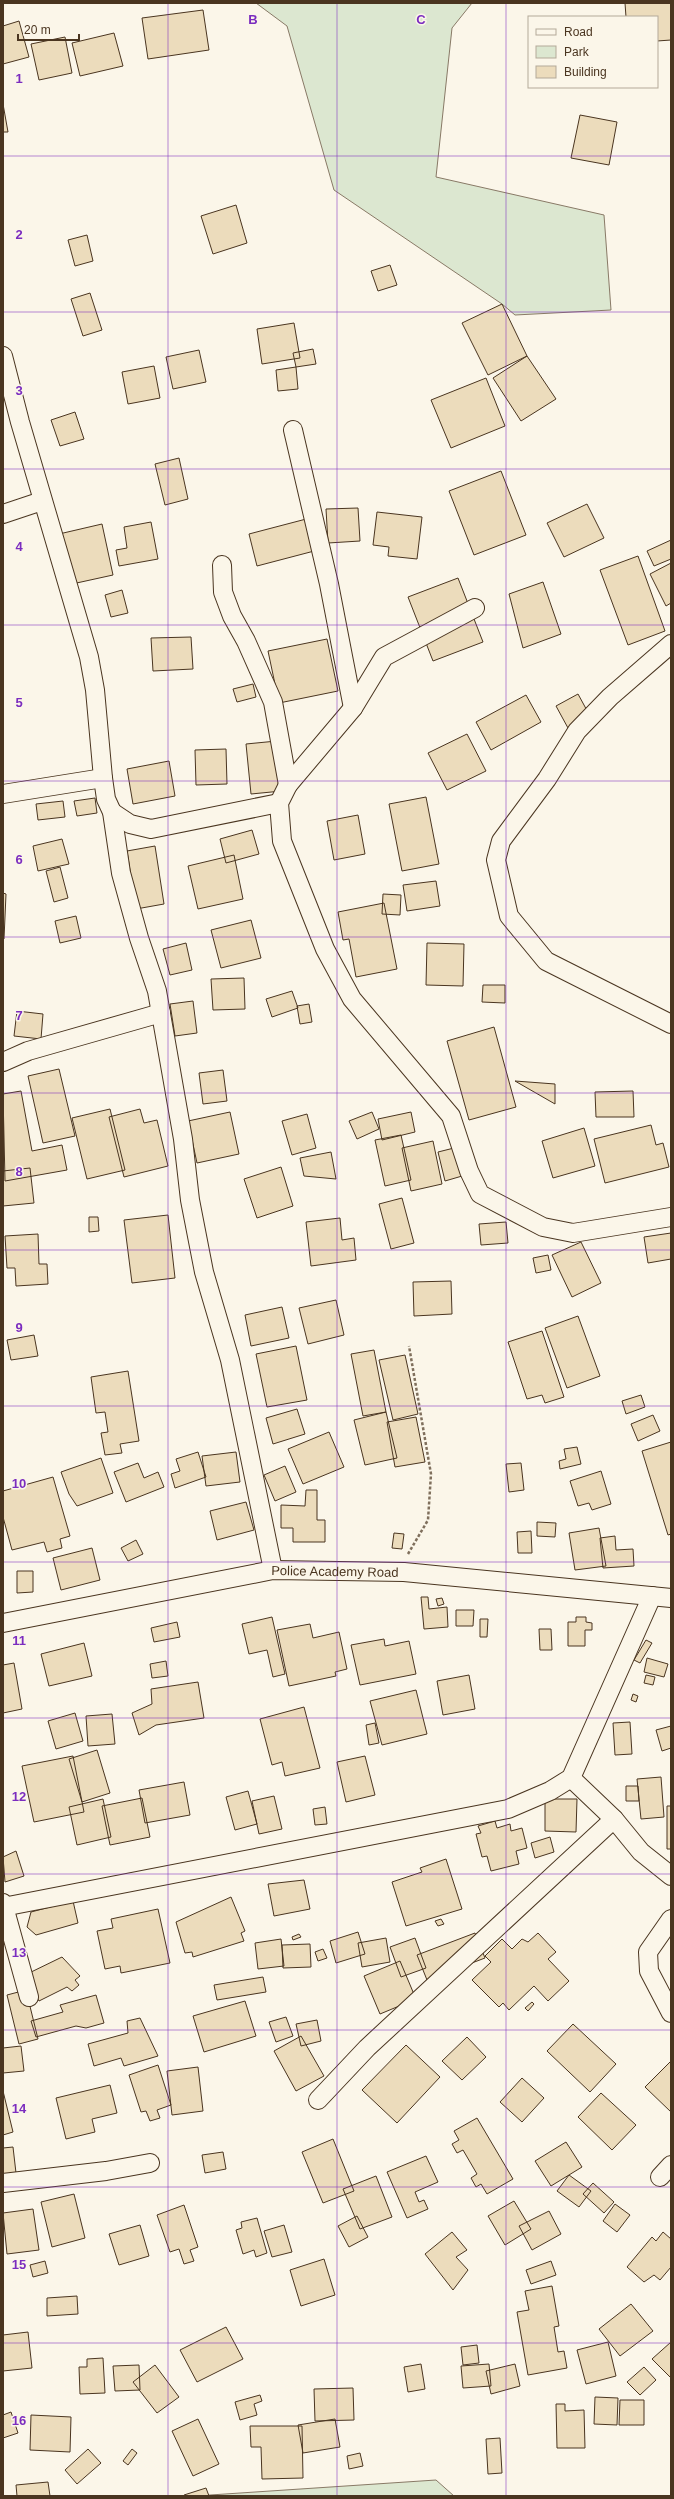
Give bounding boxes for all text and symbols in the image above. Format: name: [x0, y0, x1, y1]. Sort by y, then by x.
text: B: [248, 12, 258, 27]
text: C: [416, 12, 426, 27]
scale bar: [18, 16, 79, 42]
legend: [528, 16, 658, 88]
text: 20 m: [24, 23, 51, 37]
text: Road: [564, 25, 593, 39]
text: Park: [564, 45, 590, 59]
text: Building: [564, 65, 607, 79]
text: 1: [15, 71, 23, 86]
text: 2: [15, 227, 23, 242]
text: 3: [15, 383, 23, 398]
text: 4: [15, 539, 23, 554]
text: 5: [15, 695, 23, 710]
text: 6: [15, 852, 23, 867]
text: 7: [15, 1008, 23, 1023]
text: 8: [15, 1164, 23, 1179]
text: 9: [15, 1320, 23, 1335]
text: 10: [12, 1476, 26, 1491]
street label: Police Academy Road: [271, 1563, 399, 1580]
text: 11: [12, 1633, 26, 1648]
text: 12: [12, 1789, 26, 1804]
text: 13: [12, 1945, 26, 1960]
text: 14: [12, 2101, 27, 2116]
text: 15: [12, 2257, 26, 2272]
text: 16: [12, 2413, 26, 2428]

